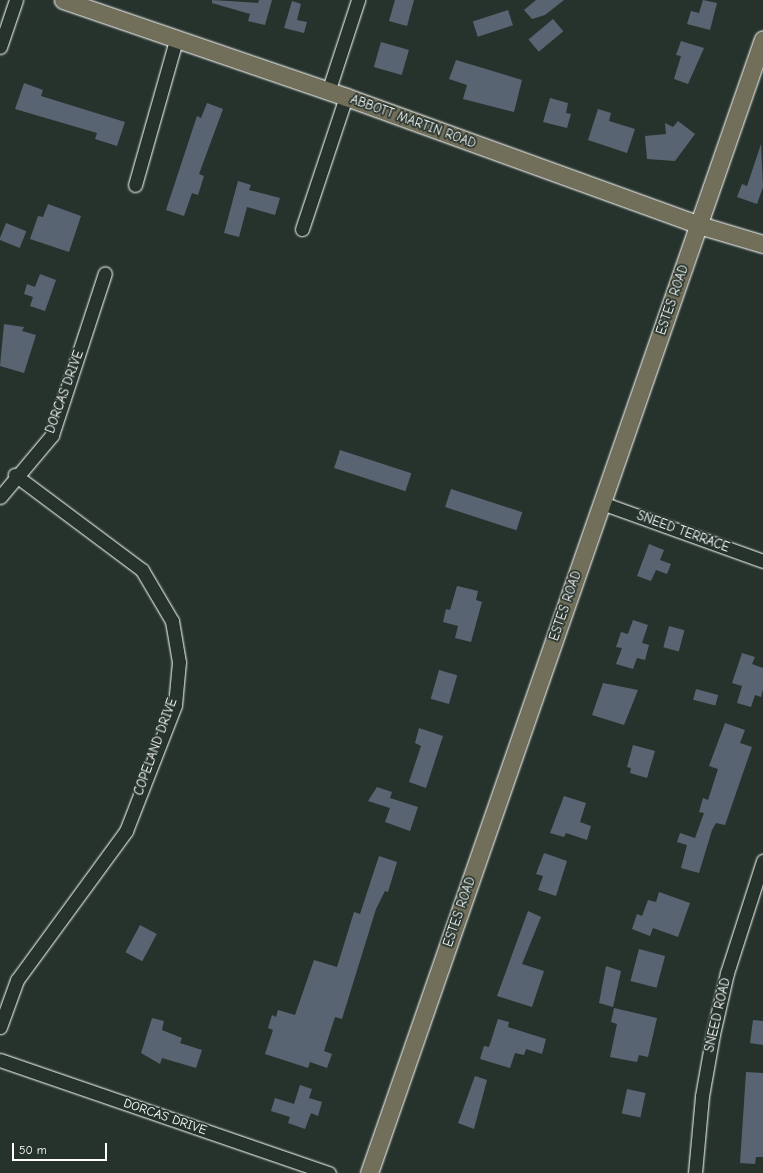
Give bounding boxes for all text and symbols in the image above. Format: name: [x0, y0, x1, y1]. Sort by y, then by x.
street label: ABBOTT MARTIN ROAD: [348, 92, 478, 152]
street label: ESTES ROAD: [654, 263, 692, 337]
street label: DORCAS DRIVE: [43, 348, 87, 436]
street label: SNEED TERRACE: [635, 508, 731, 556]
street label: ESTES ROAD: [547, 569, 585, 643]
street label: COPELAND DRIVE: [131, 696, 181, 798]
street label: ESTES ROAD: [441, 875, 479, 949]
street label: SNEED ROAD: [702, 976, 734, 1054]
street label: DORCAS DRIVE: [121, 1095, 209, 1139]
scale bar: [14, 1135, 109, 1161]
text: 50 m: [19, 1143, 47, 1157]

